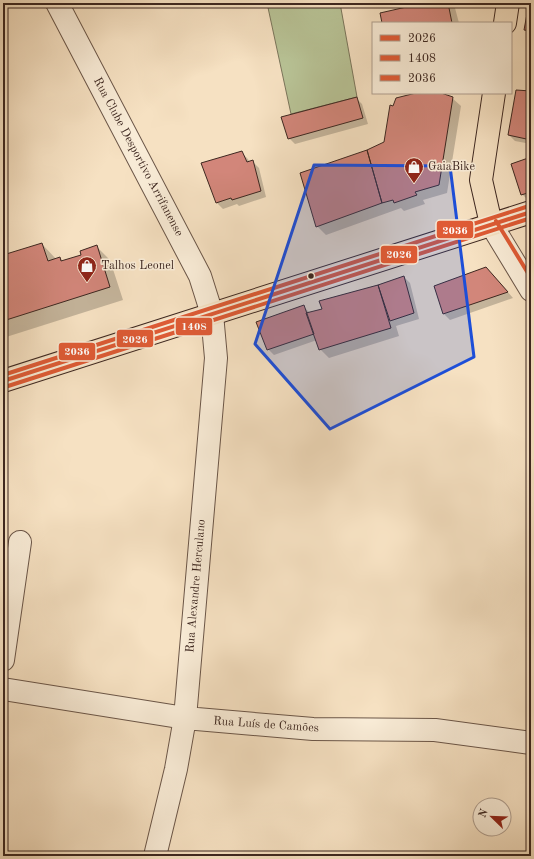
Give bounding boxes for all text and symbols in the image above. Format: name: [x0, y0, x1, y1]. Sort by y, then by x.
legend: [372, 22, 512, 94]
text: 2026: [408, 33, 436, 45]
text: 1408: [408, 53, 436, 65]
text: 2036: [408, 73, 436, 85]
street label: Rua Clube Desportivo Arrifanense: [91, 76, 185, 239]
shop icon: GaiaBike: [403, 156, 425, 184]
place label: GaiaBike: [428, 161, 475, 173]
line badge: 2036: [436, 220, 474, 239]
text: 2036: [442, 226, 468, 237]
line badge: 2026: [380, 245, 418, 264]
text: 2026: [386, 250, 412, 261]
shop icon: Talhos Leonel: [76, 255, 98, 283]
place label: Talhos Leonel: [101, 260, 174, 272]
unlabelled marker: [306, 271, 316, 281]
line badge: 1408: [175, 317, 213, 336]
text: 1408: [181, 322, 207, 333]
line badge: 2026: [116, 329, 154, 348]
text: 2026: [122, 335, 148, 346]
line badge: 2036: [58, 342, 96, 361]
text: 2036: [64, 347, 90, 358]
street label: Rua Alexandre Herculano: [184, 519, 208, 653]
street label: Rua Luís de Camões: [213, 715, 319, 735]
north arrow: [472, 797, 512, 837]
text: N: [477, 807, 491, 820]

